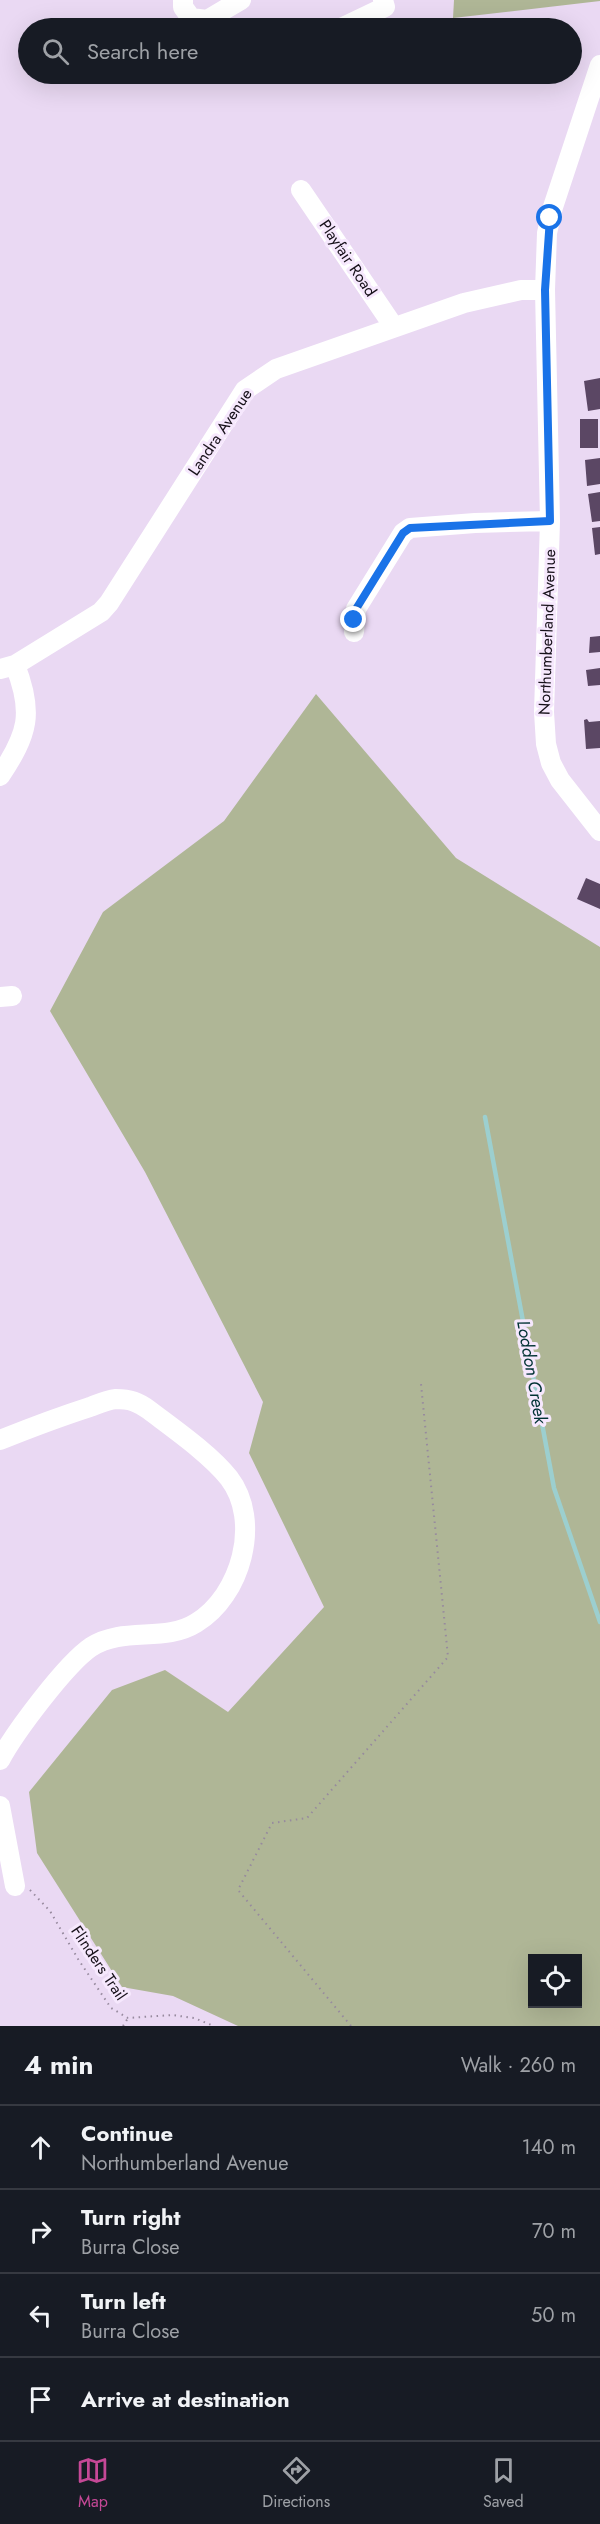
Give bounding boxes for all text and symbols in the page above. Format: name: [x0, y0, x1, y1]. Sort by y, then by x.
search box: [18, 18, 582, 84]
icon: search: [39, 35, 72, 68]
text: Search here: [87, 35, 198, 67]
route start: [536, 204, 562, 230]
street label: Playfair Road: [314, 215, 382, 301]
street label: Landra Avenue: [182, 384, 258, 480]
street label: Northumberland Avenue: [533, 549, 561, 715]
route end: [340, 606, 366, 632]
water label: Loddon Creek: [510, 1318, 554, 1427]
street label: Flinders Trail: [66, 1921, 132, 2005]
map controls: [528, 1954, 582, 2008]
button: locate: [528, 1954, 582, 2008]
text: 4 min: [24, 2046, 93, 2084]
text: Walk · 260 m: [461, 2051, 576, 2080]
text: Continue: [81, 2117, 173, 2149]
icon: ahead: [24, 2131, 57, 2164]
text: 140 m: [522, 2133, 576, 2162]
text: Northumberland Avenue: [81, 2149, 289, 2178]
text: Turn right: [81, 2201, 181, 2233]
icon: right: [24, 2215, 57, 2248]
text: 70 m: [532, 2217, 576, 2246]
text: Burra Close: [81, 2233, 180, 2262]
text: Turn left: [81, 2285, 166, 2317]
icon: left: [24, 2299, 57, 2332]
text: 50 m: [531, 2301, 576, 2330]
text: Burra Close: [81, 2317, 180, 2346]
icon: arrive: [24, 2383, 57, 2416]
text: Arrive at destination: [81, 2383, 290, 2415]
tab: Map: [76, 2454, 109, 2513]
tab: Directions: [262, 2454, 330, 2513]
tab: Saved: [483, 2454, 524, 2513]

